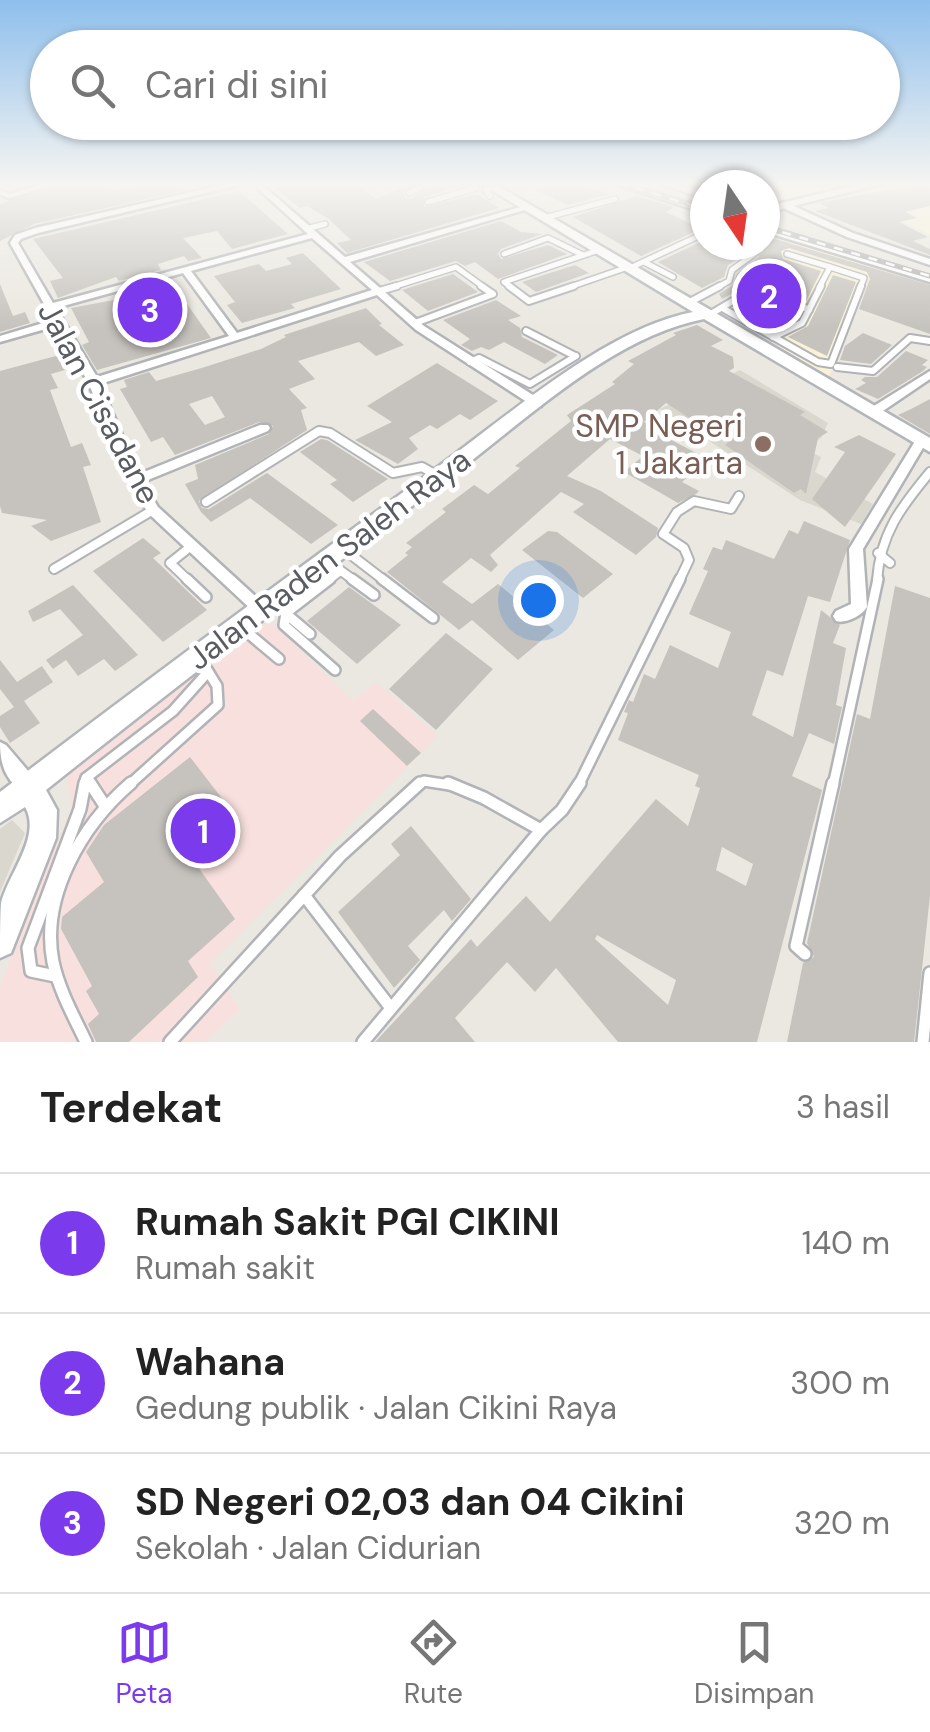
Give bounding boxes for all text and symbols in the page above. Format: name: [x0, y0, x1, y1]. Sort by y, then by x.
search box: [30, 30, 900, 140]
icon: search: [65, 58, 120, 113]
text: Cari di sini: [145, 60, 328, 110]
north arrow: [690, 170, 780, 260]
pin: 2: [736, 258, 802, 334]
pin: 3: [118, 272, 182, 348]
street label: Jalan Cisadane: [28, 295, 170, 511]
place label: SMP Negeri 1 Jakarta: [575, 405, 743, 484]
marker: SMP Negeri 1 Jakarta: [752, 433, 774, 455]
street label: Jalan Raden Saleh Raya: [179, 439, 479, 679]
your location: [513, 575, 564, 626]
pin: 1: [170, 794, 236, 868]
text: Terdekat: [40, 1080, 222, 1135]
text: 3 hasil: [796, 1086, 890, 1128]
text: Rumah Sakit PGI CIKINI: [135, 1197, 560, 1247]
text: 1: [67, 1222, 78, 1264]
text: 140 m: [802, 1222, 890, 1264]
text: Rumah sakit: [135, 1247, 315, 1289]
text: Wahana: [135, 1337, 285, 1387]
text: 2: [63, 1362, 82, 1404]
text: 300 m: [790, 1362, 890, 1404]
text: Gedung publik · Jalan Cikini Raya: [135, 1387, 617, 1429]
text: SD Negeri 02,03 dan 04 Cikini: [135, 1477, 685, 1527]
text: 3: [63, 1502, 82, 1544]
text: 320 m: [794, 1502, 890, 1544]
text: Sekolah · Jalan Cidurian: [135, 1527, 481, 1569]
tab: Peta: [116, 1615, 173, 1712]
tab: Rute: [404, 1615, 463, 1712]
tab: Disimpan: [694, 1615, 814, 1712]

